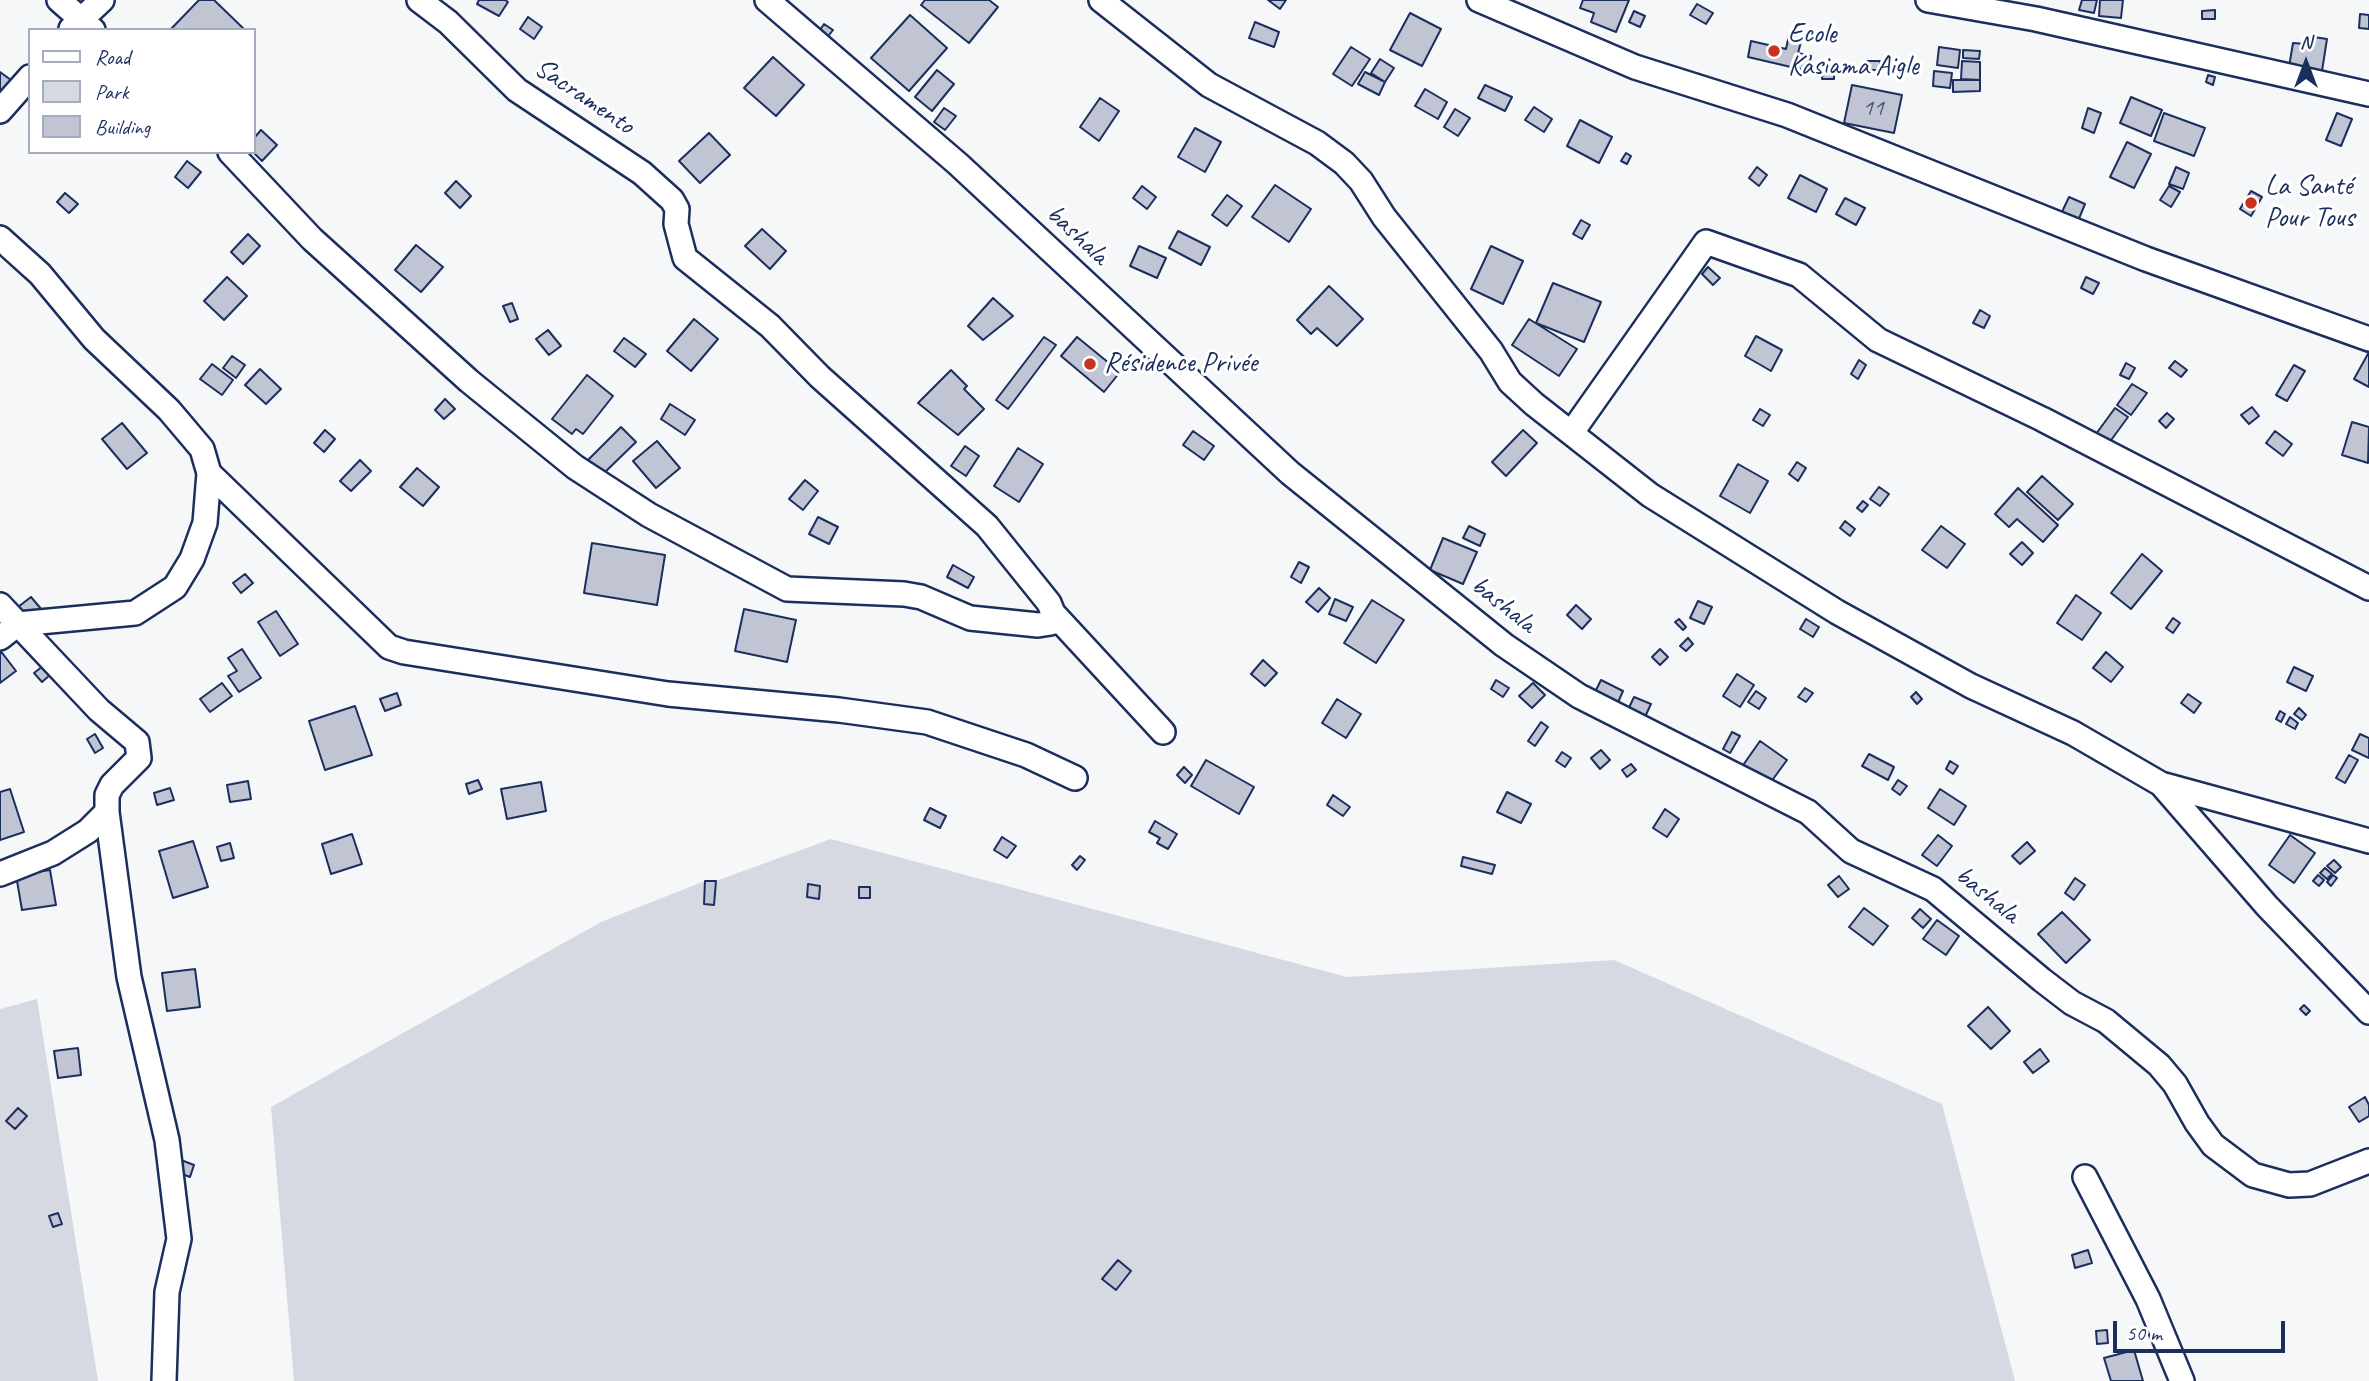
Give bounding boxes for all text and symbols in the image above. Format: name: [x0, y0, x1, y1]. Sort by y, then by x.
place label: Ecole Kasiama Aigle: [1788, 18, 1919, 84]
legend: [28, 28, 256, 154]
north arrow: [2271, 28, 2341, 98]
text: N: [2300, 30, 2312, 54]
marker: Ecole Kasiama Aigle: [1766, 43, 1782, 59]
text: Road: [95, 44, 130, 70]
street label: Sacramento: [528, 51, 640, 143]
text: Park: [95, 79, 128, 105]
house number: 11: [1862, 95, 1884, 123]
text: Building: [95, 114, 150, 140]
place label: La Santé Pour Tous: [2265, 170, 2354, 236]
marker: La Santé Pour Tous: [2243, 195, 2259, 211]
street label: bashala: [1039, 198, 1115, 272]
place label: Résidence Privée: [1104, 347, 1257, 381]
marker: Résidence Privée: [1082, 356, 1098, 372]
street label: bashala: [1464, 569, 1542, 641]
street label: bashala: [1948, 859, 2026, 931]
scale bar: [2117, 1308, 2288, 1352]
text: 50 m: [2126, 1320, 2162, 1346]

